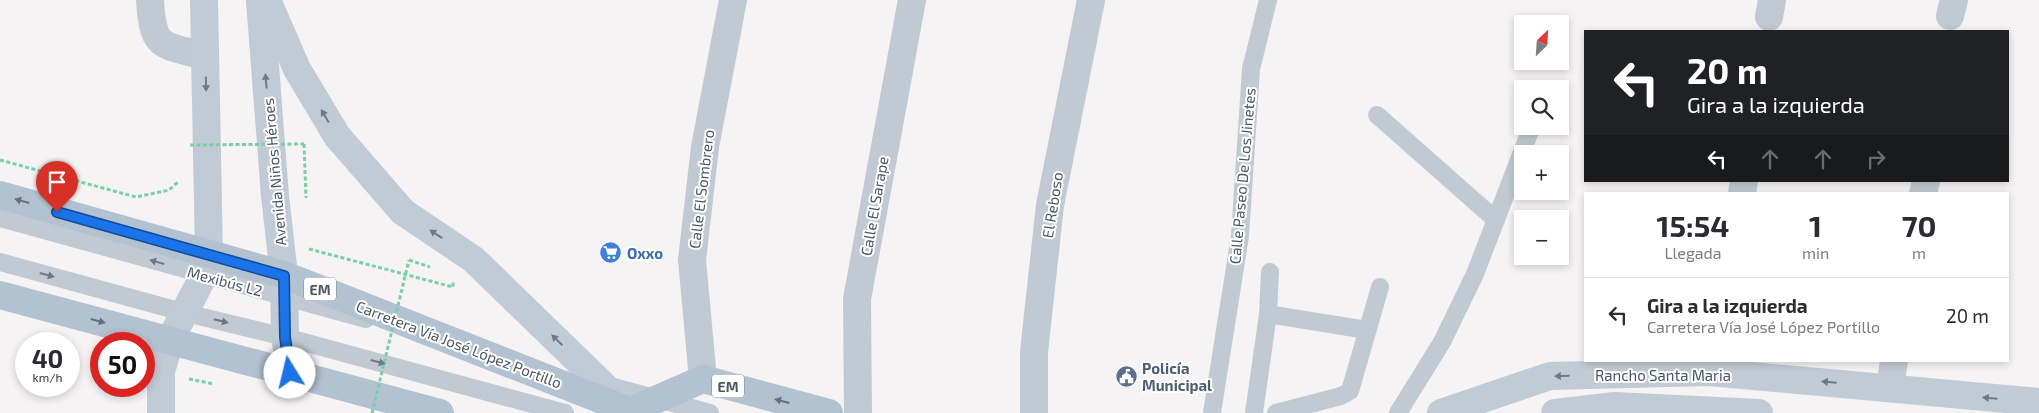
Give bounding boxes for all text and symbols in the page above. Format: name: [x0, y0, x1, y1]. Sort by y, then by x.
north arrow: [1514, 15, 1569, 70]
map controls: [1514, 15, 1569, 265]
text: 20 m: [1687, 49, 1768, 91]
icon: left: [1604, 50, 1669, 115]
one-way arrow: [262, 72, 270, 88]
one-way arrow: [202, 76, 210, 92]
button: search: [1514, 80, 1569, 135]
street label: Calle Paseo De Los Jinetes: [1225, 87, 1259, 265]
text: Gira a la izquierda: [1687, 91, 1865, 117]
street label: Avenida Niños Héroes: [259, 97, 289, 247]
one-way arrow: [321, 110, 330, 123]
street label: Calle El Sombrero: [685, 128, 717, 250]
button: +: [1514, 145, 1569, 200]
icon: left: [1703, 145, 1731, 173]
icon: ahead: [1756, 145, 1784, 173]
icon: ahead: [1809, 145, 1837, 173]
icon: right: [1862, 145, 1890, 173]
street label: Calle El Sarape: [856, 155, 892, 257]
pin: [36, 161, 78, 212]
icon: arrive: [43, 168, 71, 196]
street label: El Reboso: [1038, 171, 1066, 239]
one-way arrow: [14, 197, 29, 205]
text: 15:54: [1657, 207, 1729, 243]
text: 1: [1809, 207, 1822, 243]
text: 70: [1902, 207, 1936, 243]
button: −: [1514, 210, 1569, 265]
one-way arrow: [429, 229, 442, 238]
supermarket icon: Oxxo: [599, 241, 623, 265]
text: Llegada: [1664, 243, 1722, 262]
text: min: [1802, 243, 1829, 262]
text: m: [1912, 243, 1926, 262]
place label: Oxxo: [627, 244, 663, 262]
one-way arrow: [150, 258, 165, 266]
street label: Mexibús L2: [185, 262, 265, 300]
one-way arrow: [40, 271, 55, 279]
road number: EM: [304, 278, 336, 300]
text: Gira a la izquierda: [1647, 294, 1808, 317]
street label: Carretera Vía José López Portillo: [354, 296, 564, 392]
icon: left: [1604, 301, 1632, 329]
text: 20 m: [1946, 304, 1989, 327]
one-way arrow: [90, 317, 105, 325]
one-way arrow: [214, 317, 229, 325]
text: Carretera Vía José López Portillo: [1647, 317, 1880, 336]
speed limit sign: 50: [90, 332, 155, 397]
one-way arrow: [552, 334, 564, 346]
text: 40: [32, 343, 63, 373]
position arrow: [263, 346, 315, 398]
one-way arrow: [371, 358, 386, 366]
place label: Policía Municipal: [1142, 359, 1212, 394]
public building icon: Policía Municipal: [1114, 365, 1138, 389]
street label: Rancho Santa Maria: [1595, 366, 1731, 384]
text: km/h: [33, 370, 62, 384]
one-way arrow: [1553, 372, 1569, 380]
road number: EM: [712, 374, 744, 398]
one-way arrow: [1820, 378, 1836, 386]
one-way arrow: [1982, 394, 1998, 402]
one-way arrow: [775, 396, 790, 404]

